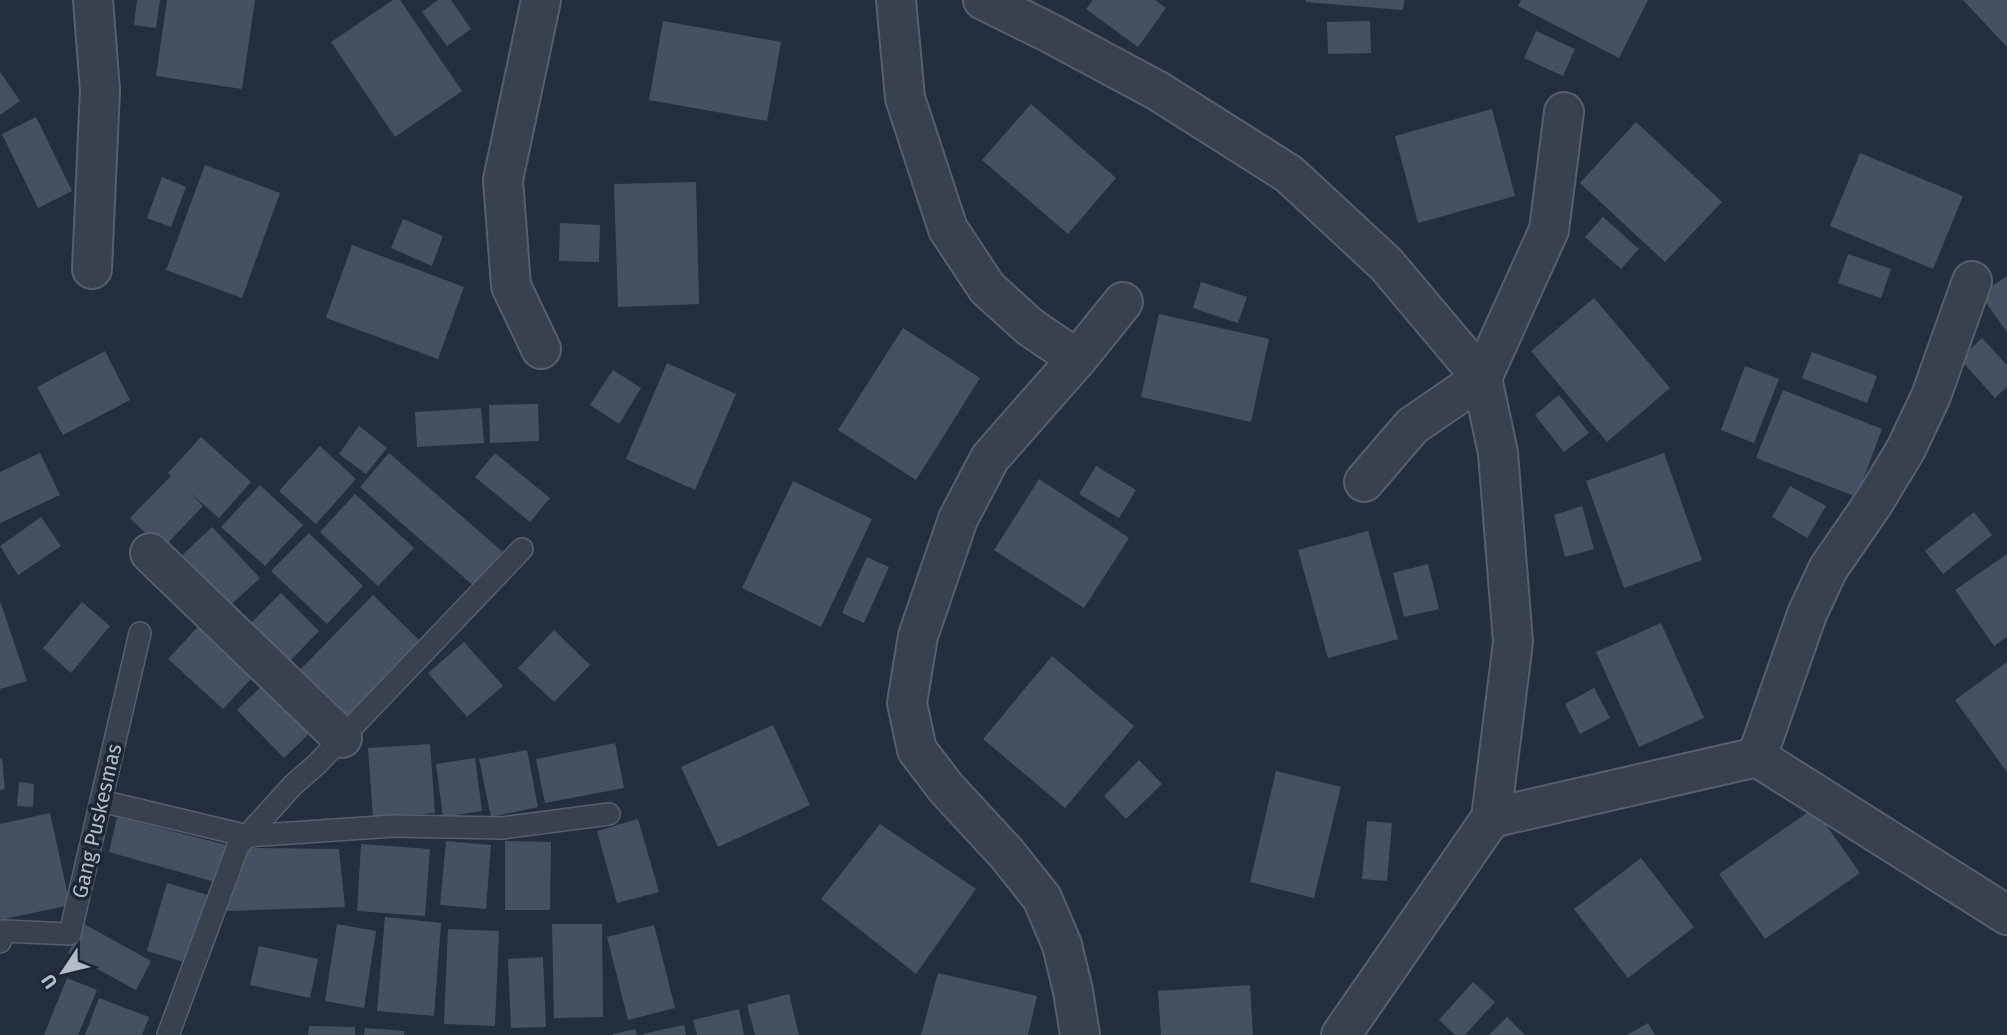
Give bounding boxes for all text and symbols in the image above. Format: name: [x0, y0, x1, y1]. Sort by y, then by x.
street label: Gang Puskesmas: [67, 741, 127, 901]
north arrow: [28, 937, 98, 1007]
text: U: [37, 970, 62, 993]

